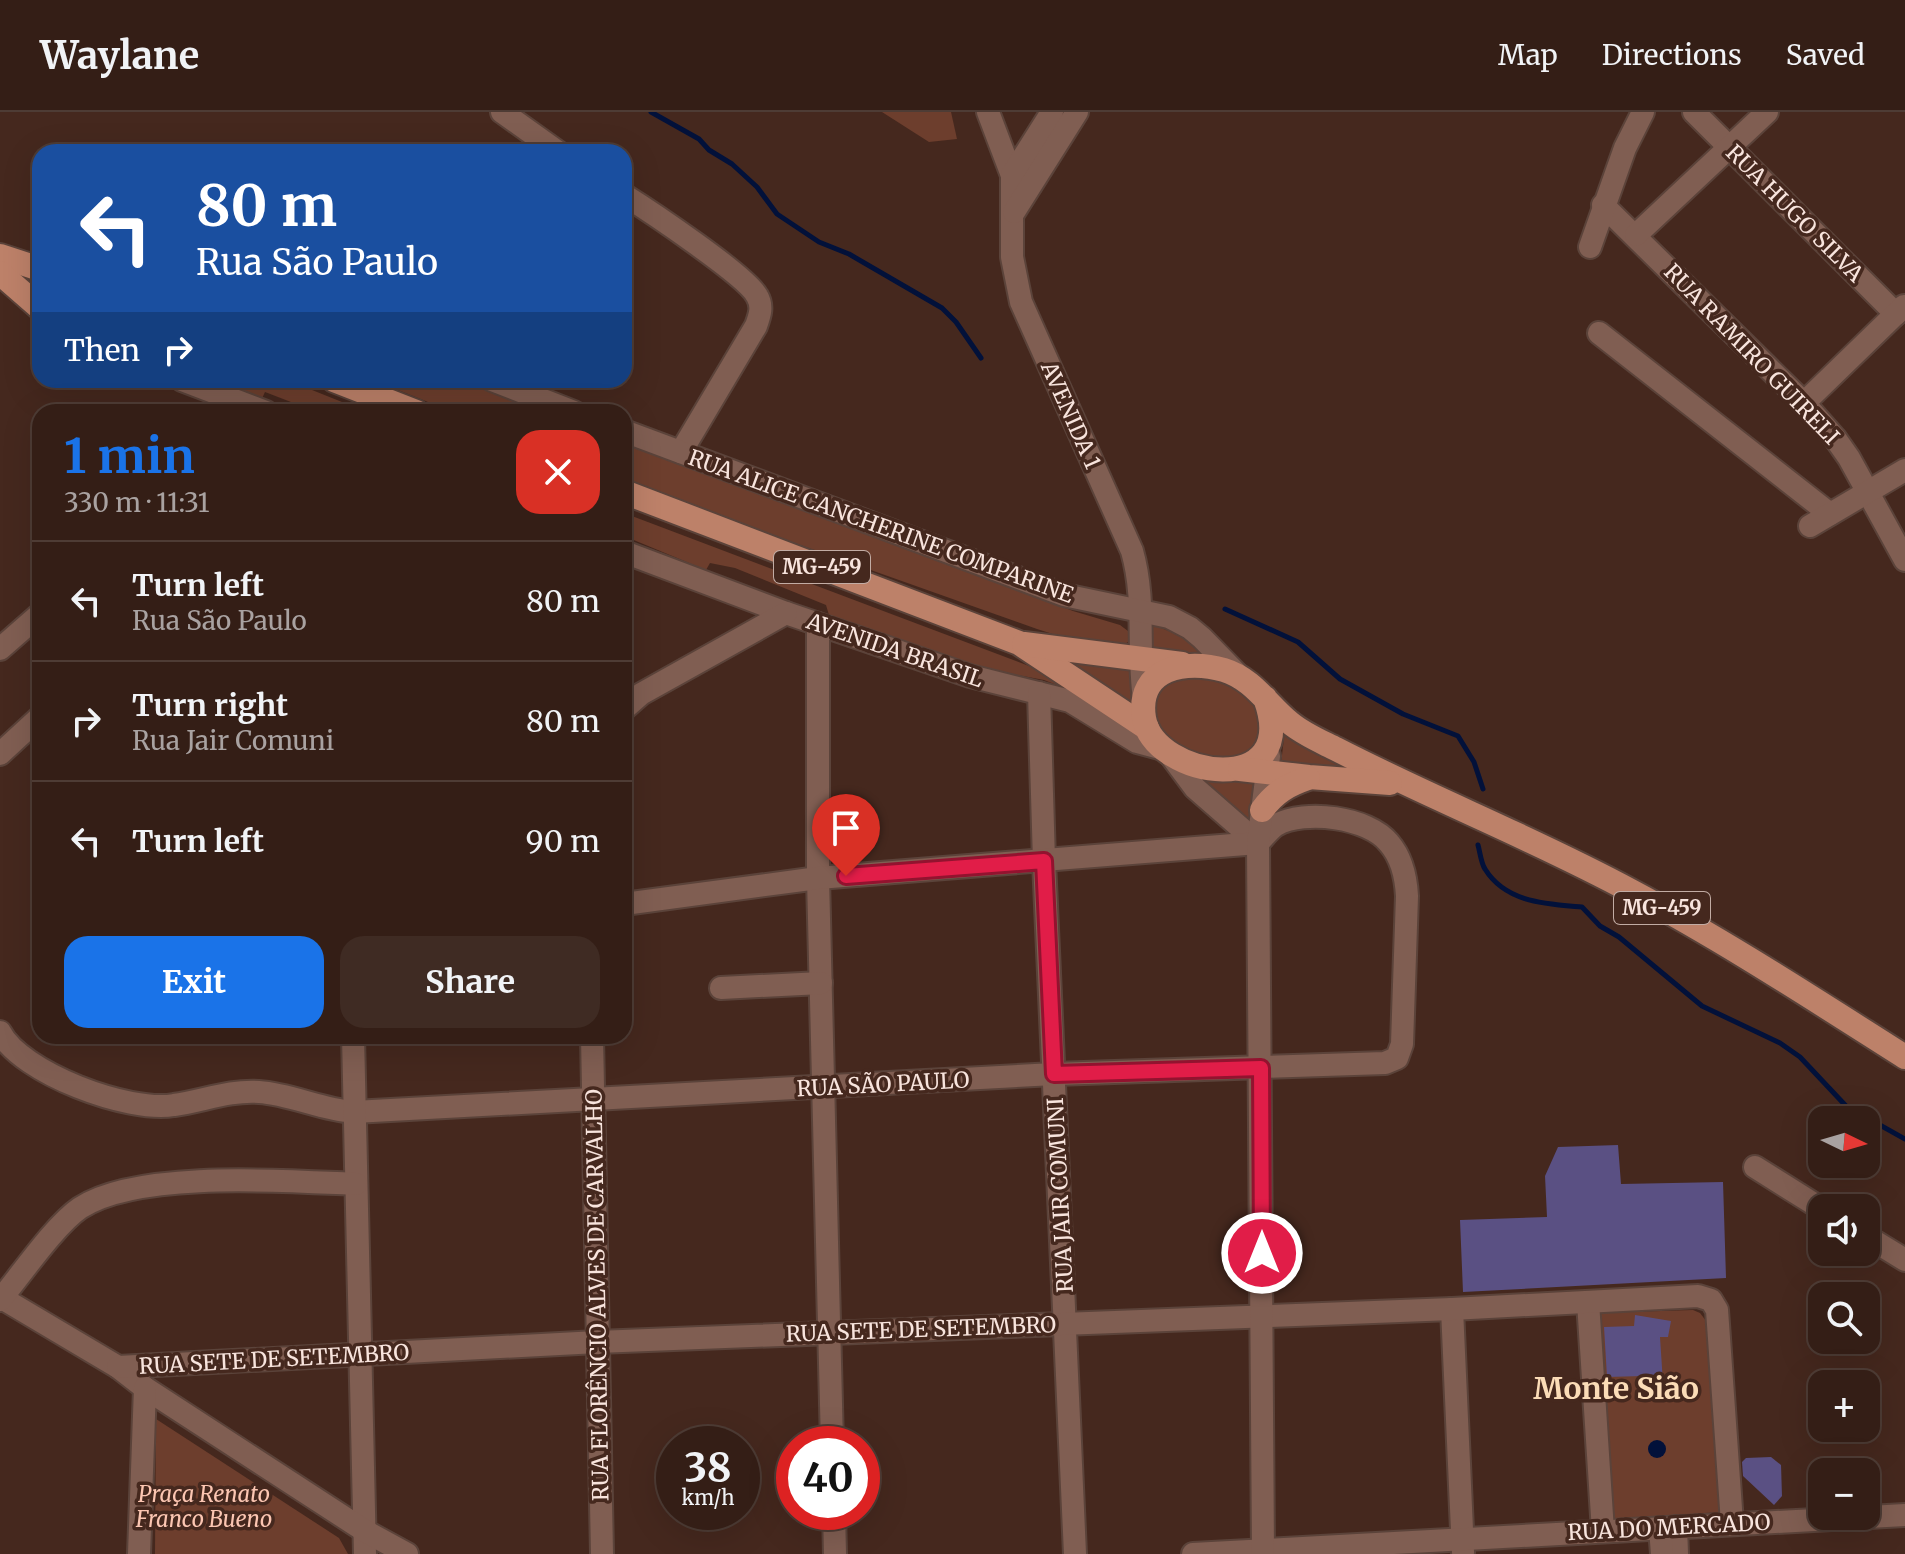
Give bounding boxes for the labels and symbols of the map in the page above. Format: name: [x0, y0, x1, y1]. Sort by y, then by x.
street label: RUA HUGO SILVA: [1720, 138, 1870, 288]
street label: RUA RAMIRO GUIRELI: [1658, 258, 1846, 450]
street label: AVENIDA 1: [1035, 356, 1107, 473]
street label: RUA ALICE CANCHERINE COMPARINE: [685, 443, 1077, 609]
road number: MG-459: [774, 551, 870, 583]
street label: AVENIDA BRASIL: [802, 606, 987, 693]
pin: [812, 794, 880, 876]
road number: MG-459: [1614, 892, 1710, 924]
street label: RUA SÃO PAULO: [796, 1065, 970, 1103]
street label: RUA FLORÊNCIO ALVES DE CARVALHO: [579, 1089, 615, 1501]
street label: RUA JAIR COMUNI: [1041, 1097, 1079, 1293]
north arrow: [1808, 1106, 1880, 1178]
position arrow: [1220, 1211, 1304, 1295]
street label: RUA SETE DE SETEMBRO: [785, 1310, 1057, 1348]
street label: RUA SETE DE SETEMBRO: [138, 1338, 410, 1380]
district label: Monte Sião: [1533, 1369, 1699, 1407]
speed limit sign: 40: [776, 1426, 880, 1530]
park label: Praça Renato Franco Bueno: [135, 1480, 272, 1533]
street label: RUA DO MERCADO: [1567, 1508, 1771, 1546]

